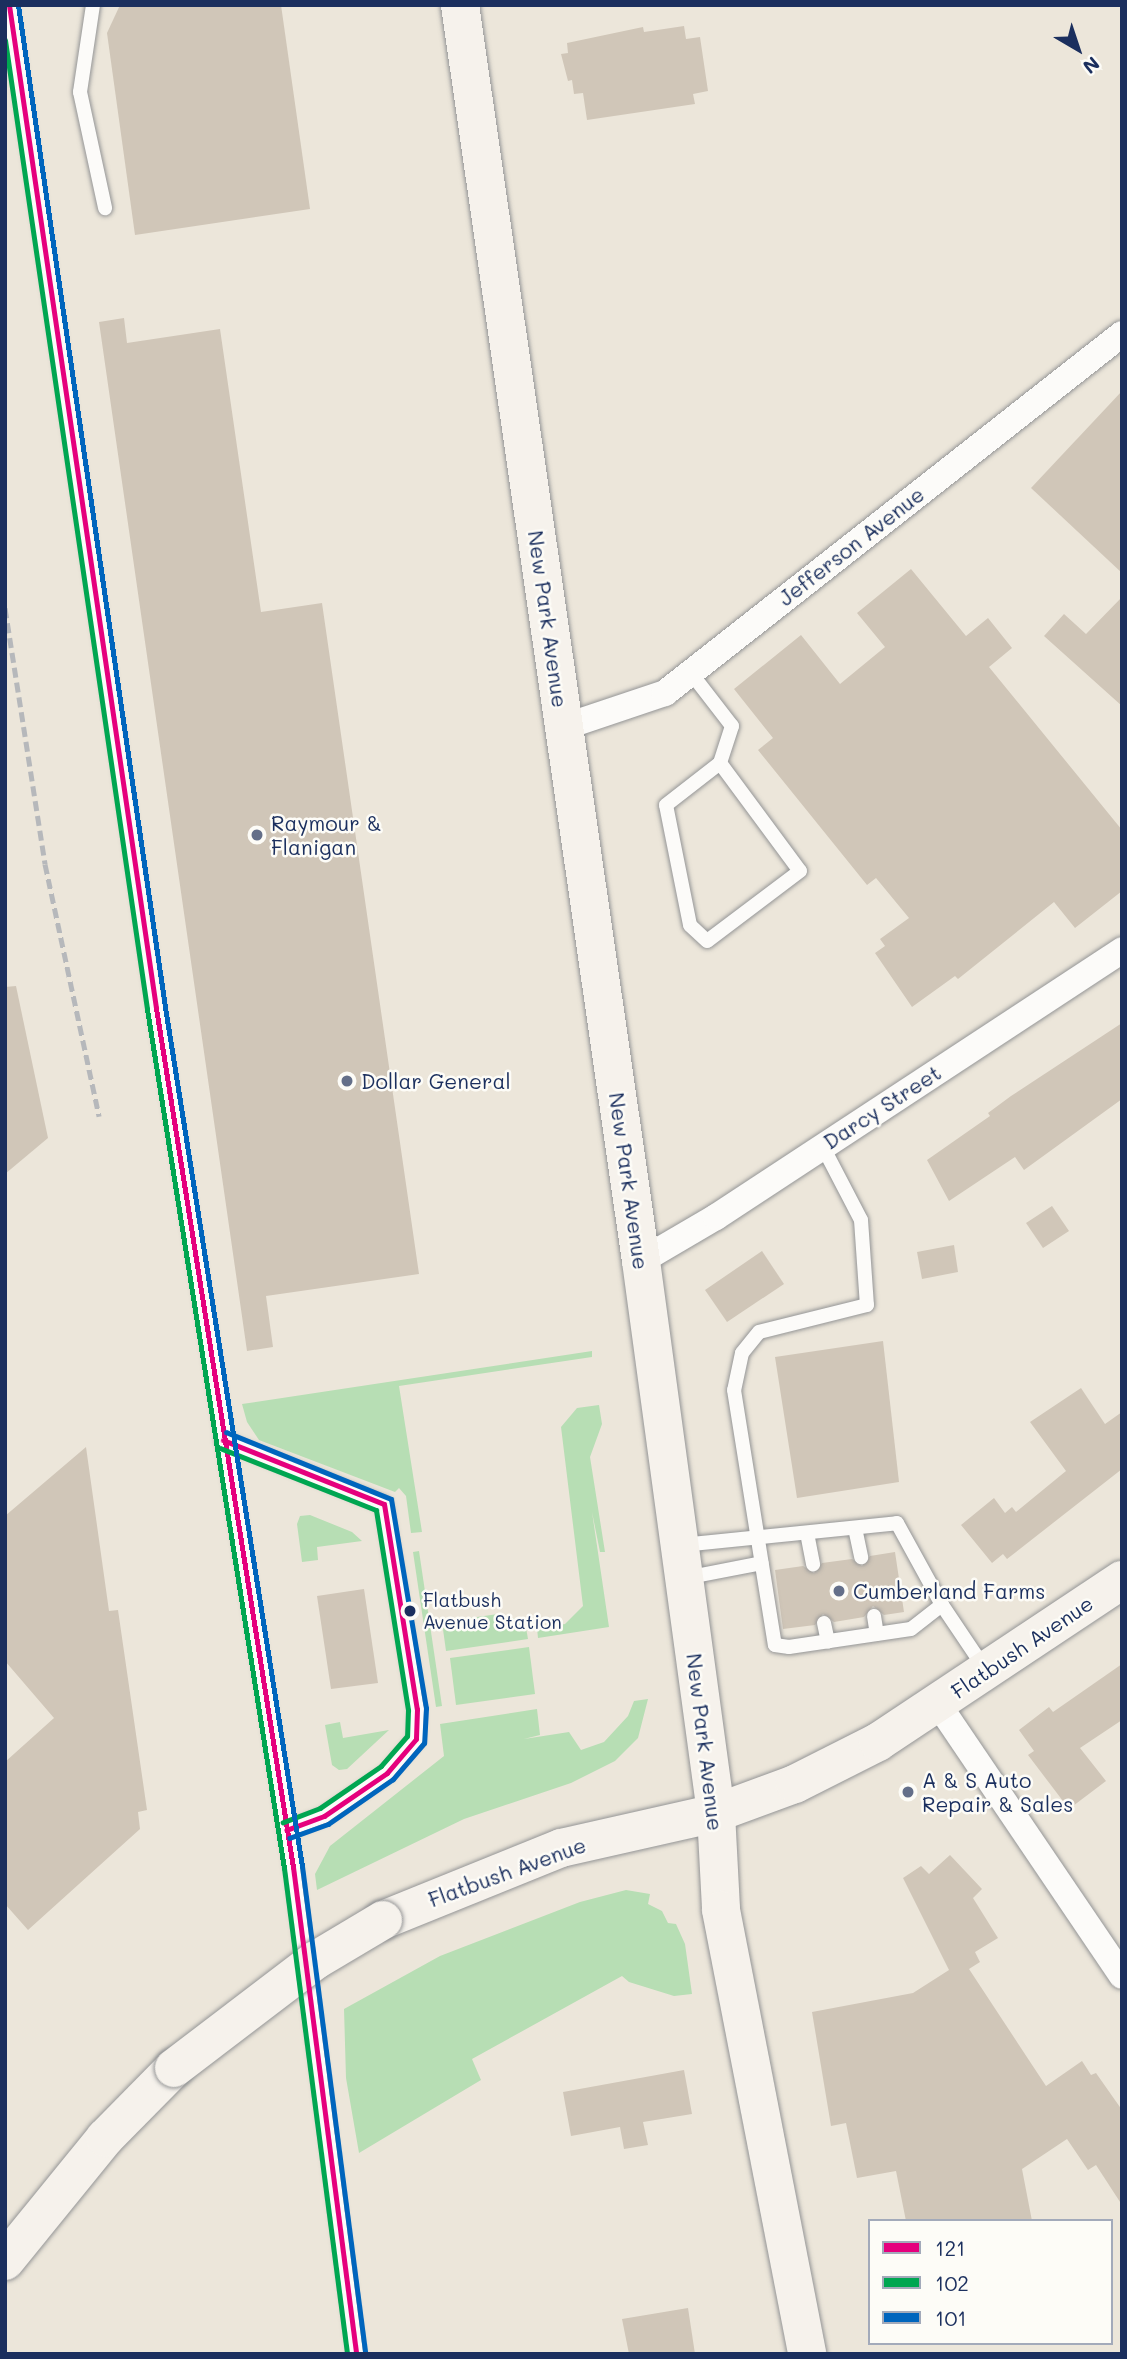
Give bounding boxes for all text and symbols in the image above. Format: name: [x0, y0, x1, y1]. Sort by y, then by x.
north arrow: [1043, 14, 1113, 84]
text: N: [1078, 51, 1105, 80]
street label: Jefferson Avenue: [773, 481, 929, 611]
street label: New Park Avenue: [523, 529, 573, 709]
place label: Raymour & Flanigan: [271, 810, 382, 860]
marker: Raymour & Flanigan: [249, 827, 265, 843]
street label: Darcy Street: [819, 1060, 945, 1154]
place label: Dollar General: [361, 1068, 511, 1094]
marker: Dollar General: [339, 1073, 355, 1089]
street label: New Park Avenue: [604, 1091, 654, 1271]
place label: Cumberland Farms: [853, 1578, 1045, 1604]
marker: Cumberland Farms: [831, 1583, 847, 1599]
place label: Flatbush Avenue Station: [423, 1589, 562, 1633]
street label: Flatbush Avenue: [946, 1590, 1098, 1704]
marker: Flatbush Avenue Station: [403, 1604, 417, 1618]
street label: New Park Avenue: [682, 1652, 728, 1832]
place label: A & S Auto Repair & Sales: [922, 1767, 1073, 1817]
marker: A & S Auto Repair & Sales: [900, 1784, 916, 1800]
street label: Flatbush Avenue: [425, 1832, 589, 1912]
legend: [868, 2219, 1113, 2345]
text: 121: [935, 2234, 965, 2261]
text: 102: [935, 2269, 969, 2296]
text: 101: [935, 2304, 967, 2331]

